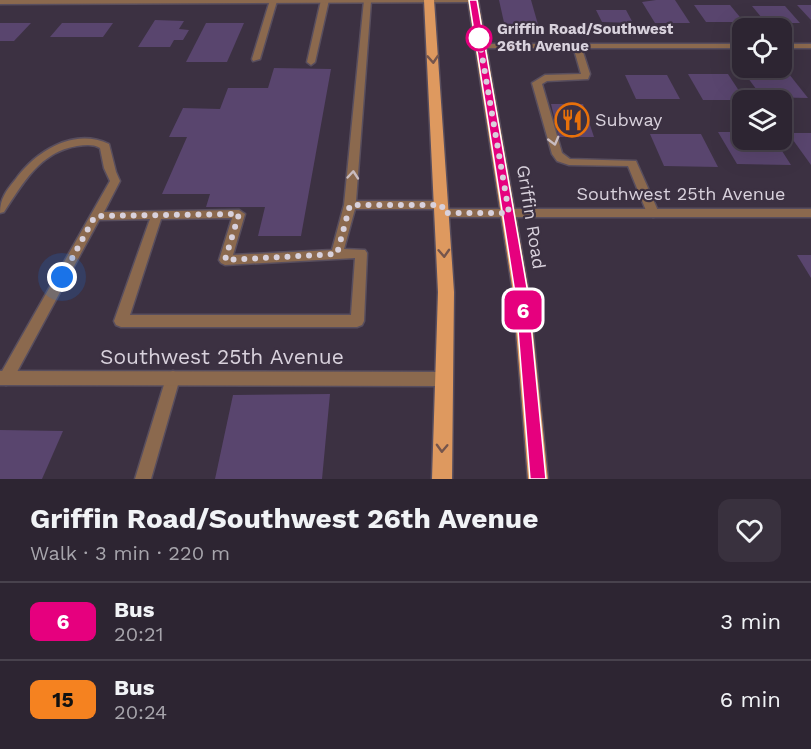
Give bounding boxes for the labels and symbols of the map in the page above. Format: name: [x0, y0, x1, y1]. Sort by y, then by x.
place label: Griffin Road/Southwest 26th Avenue: [497, 20, 674, 55]
marker: Griffin Road/Southwest 26th Avenue: [466, 25, 492, 51]
one-way arrow: [426, 54, 439, 63]
restaurant icon: Subway: [554, 102, 590, 138]
place label: Subway: [595, 109, 663, 130]
one-way arrow: [547, 136, 559, 146]
street label: Griffin Road: [513, 163, 550, 271]
one-way arrow: [346, 171, 359, 180]
street label: Southwest 25th Avenue: [576, 183, 786, 204]
one-way arrow: [438, 249, 451, 258]
your location: [47, 262, 77, 292]
line badge: 6: [504, 290, 542, 330]
street label: Southwest 25th Avenue: [100, 344, 344, 369]
one-way arrow: [436, 444, 449, 453]

